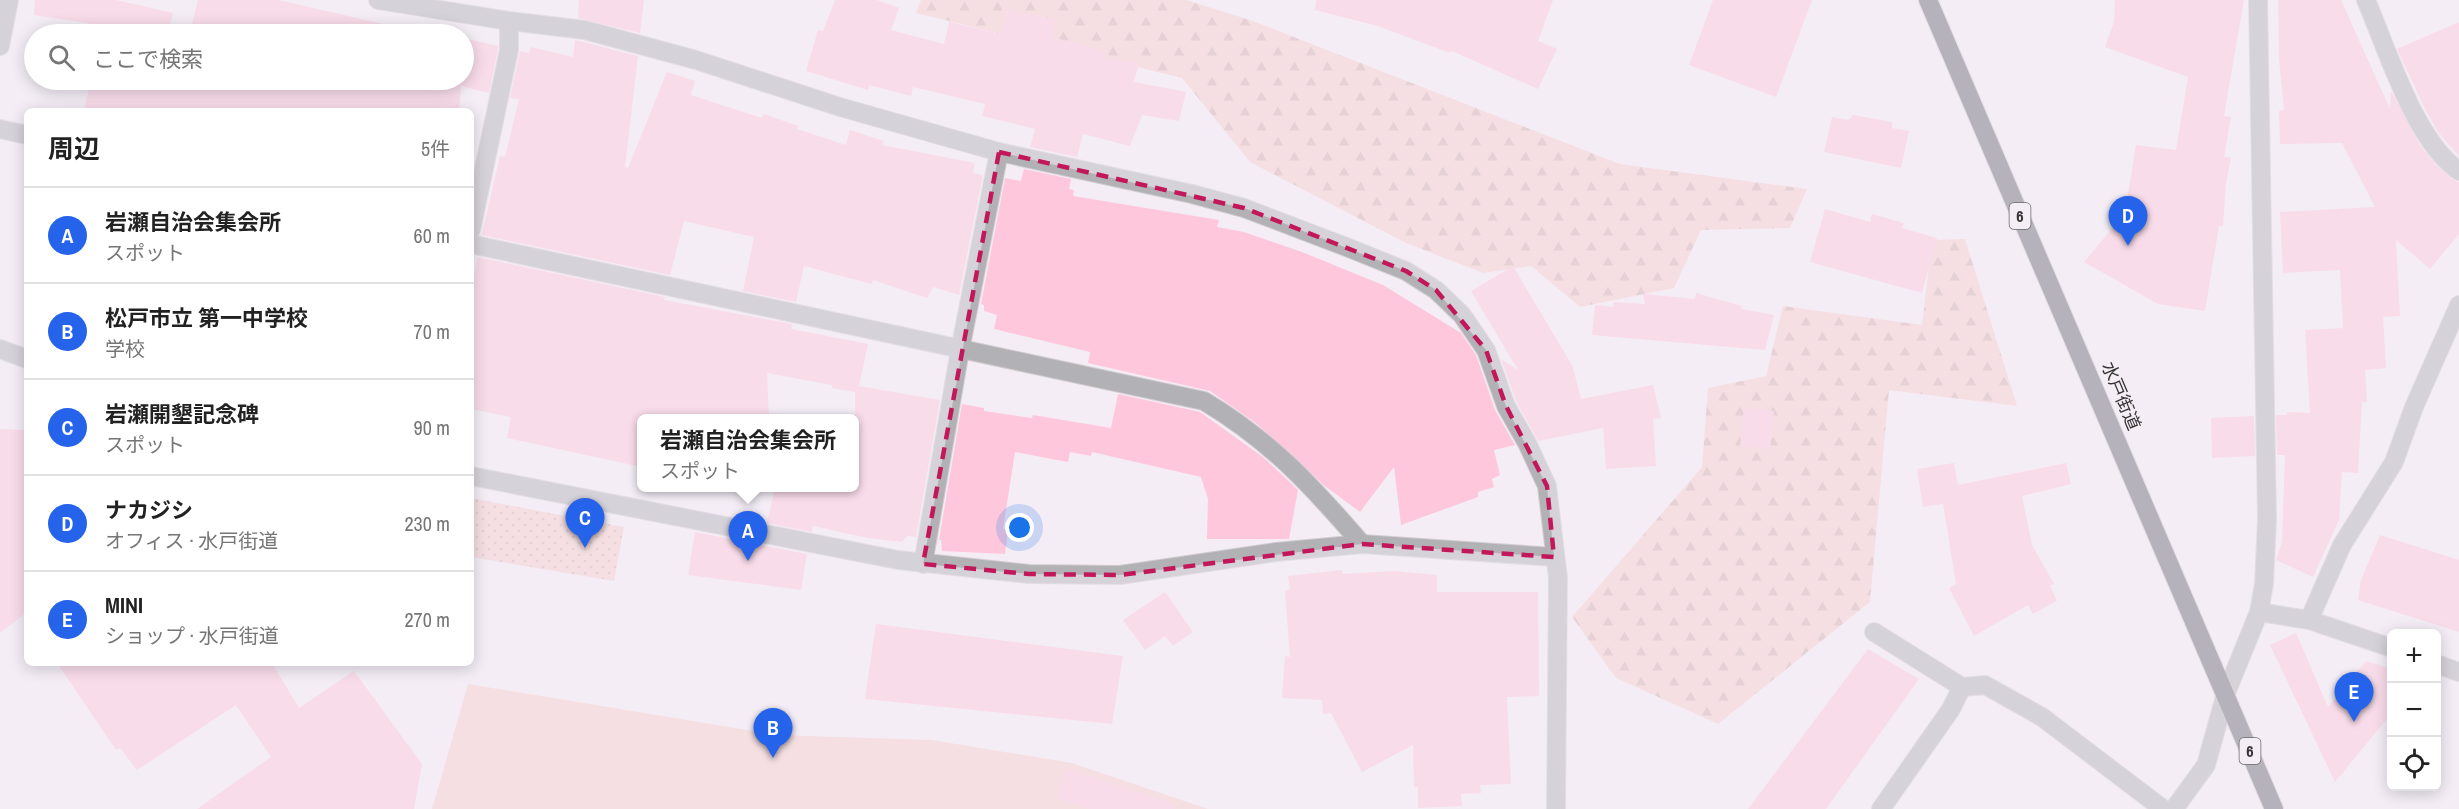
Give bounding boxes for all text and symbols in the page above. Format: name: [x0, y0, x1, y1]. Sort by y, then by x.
search box: [24, 24, 474, 90]
icon: search: [45, 41, 78, 74]
text: ここで検索: [93, 44, 203, 74]
text: 周辺: [48, 131, 100, 166]
text: 5件: [421, 135, 450, 162]
pin: D: [2108, 196, 2148, 246]
road number: 6: [2010, 203, 2030, 229]
text: 岩瀬自治会集会所: [105, 207, 281, 237]
text: A: [62, 222, 73, 249]
text: 60 m: [414, 222, 450, 249]
text: スポット: [105, 239, 185, 266]
text: 松戸市立 第一中学校: [105, 303, 308, 333]
text: B: [62, 318, 73, 345]
text: 70 m: [414, 318, 450, 345]
text: 学校: [105, 335, 145, 362]
street label: 水戸街道: [2096, 358, 2147, 434]
text: 岩瀬開墾記念碑: [105, 399, 259, 429]
text: C: [62, 414, 73, 441]
text: 90 m: [414, 414, 450, 441]
popup: [637, 414, 859, 492]
text: 岩瀬自治会集会所: [660, 425, 836, 455]
text: スポット: [105, 431, 185, 458]
text: スポット: [660, 457, 740, 484]
text: ナカジシ: [105, 495, 193, 525]
pin: C: [566, 498, 604, 548]
text: D: [62, 510, 73, 537]
text: 230 m: [404, 510, 450, 537]
pin: A: [728, 512, 768, 561]
your location: [1005, 513, 1034, 542]
text: オフィス · 水戸街道: [105, 527, 278, 554]
text: MINI: [105, 590, 143, 620]
text: E: [62, 606, 73, 633]
text: 270 m: [404, 606, 450, 633]
text: ショップ · 水戸街道: [105, 622, 279, 649]
map controls: [2387, 629, 2441, 791]
button: +: [2387, 629, 2441, 683]
pin: E: [2334, 672, 2374, 722]
button: −: [2387, 683, 2441, 737]
pin: B: [754, 708, 792, 758]
button: locate: [2387, 737, 2441, 791]
road number: 6: [2240, 738, 2260, 764]

